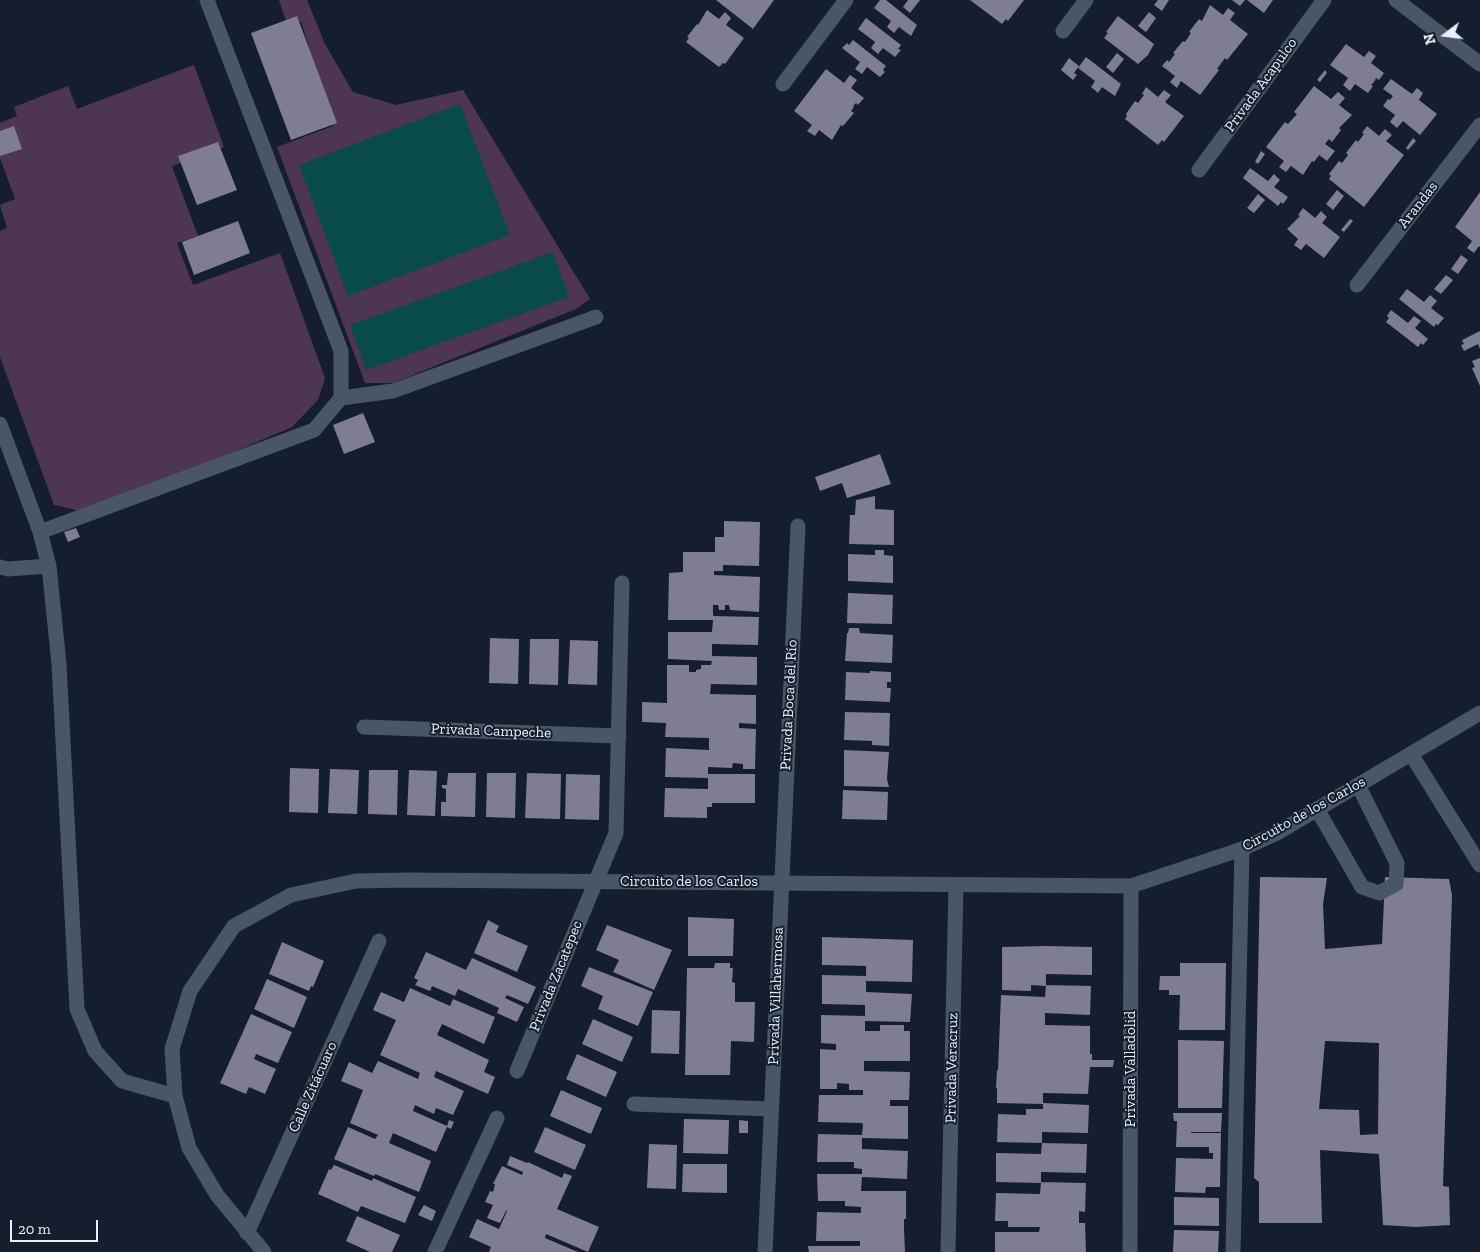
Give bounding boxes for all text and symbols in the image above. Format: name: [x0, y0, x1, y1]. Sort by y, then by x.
north arrow: [1420, 10, 1470, 60]
text: N: [1420, 32, 1440, 46]
street label: Privada Acapulco: [1221, 35, 1301, 135]
street label: Arandas: [1394, 178, 1442, 232]
street label: Privada Boca del Río: [777, 639, 801, 771]
street label: Privada Campeche: [431, 720, 551, 742]
street label: Circuito de los Carlos: [1239, 773, 1369, 855]
street label: Circuito de los Carlos: [620, 873, 758, 891]
street label: Privada Zacatepec: [526, 918, 586, 1034]
street label: Privada Villahermosa: [765, 927, 787, 1065]
street label: Privada Valladolid: [1122, 1011, 1140, 1127]
street label: Privada Veracruz: [942, 1013, 962, 1123]
street label: Calle Zitácuaro: [285, 1039, 341, 1135]
scale bar: [12, 1210, 100, 1242]
text: 20 m: [18, 1220, 51, 1238]

